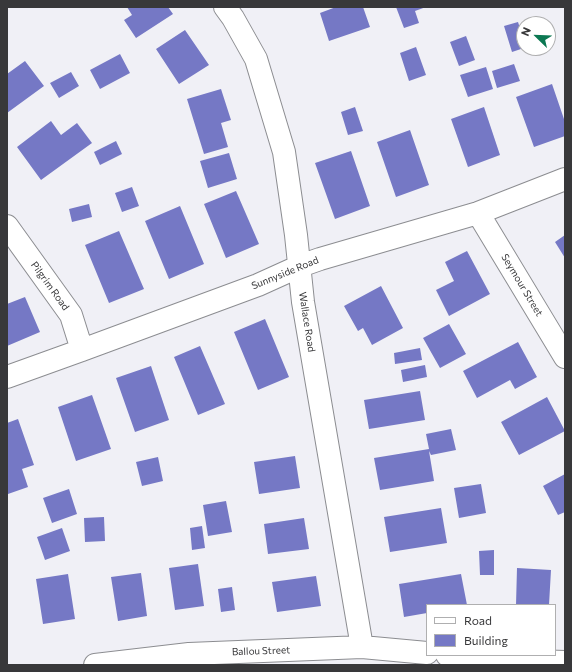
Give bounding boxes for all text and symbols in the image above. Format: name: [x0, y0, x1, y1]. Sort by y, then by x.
north arrow: [516, 16, 556, 56]
text: N: [518, 25, 533, 38]
street label: Seymour Street: [499, 252, 545, 318]
street label: Sunnyside Road: [250, 254, 320, 292]
street label: Pilgrim Road: [28, 259, 72, 313]
street label: Wallace Road: [296, 291, 318, 353]
legend: [426, 604, 556, 656]
text: Road: [464, 613, 492, 627]
text: Building: [464, 633, 508, 647]
street label: Ballou Street: [232, 644, 290, 658]

